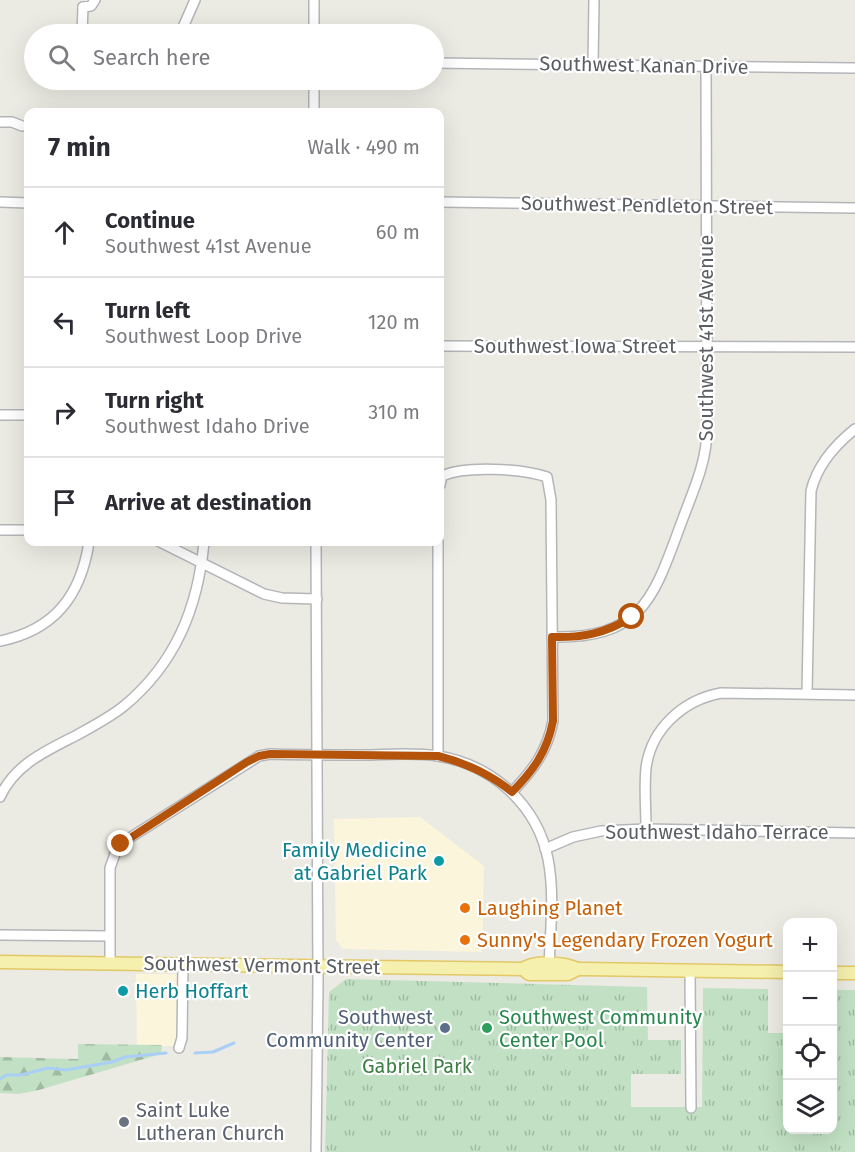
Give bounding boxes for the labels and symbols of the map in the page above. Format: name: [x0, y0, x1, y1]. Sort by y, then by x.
street label: Southwest Kanan Drive: [539, 51, 749, 79]
street label: Southwest Pendleton Street: [521, 191, 774, 219]
street label: Southwest 41st Avenue: [694, 235, 718, 441]
street label: Southwest Iowa Street: [474, 334, 677, 358]
route start: [618, 603, 644, 629]
street label: Southwest Idaho Terrace: [605, 820, 829, 844]
route end: [107, 830, 133, 856]
place label: Family Medicine at Gabriel Park: [282, 838, 428, 885]
marker: Family Medicine at Gabriel Park: [432, 854, 446, 868]
place label: Laughing Planet: [477, 896, 623, 920]
marker: Laughing Planet: [458, 901, 472, 915]
place label: Sunny's Legendary Frozen Yogurt: [477, 928, 774, 952]
marker: Sunny's Legendary Frozen Yogurt: [458, 933, 472, 947]
street label: Southwest Vermont Street: [143, 951, 381, 979]
place label: Herb Hoffart: [135, 979, 249, 1003]
marker: Herb Hoffart: [116, 984, 130, 998]
place label: Southwest Community Center: [266, 1005, 434, 1052]
place label: Southwest Community Center Pool: [499, 1005, 702, 1052]
marker: Southwest Community Center: [438, 1021, 452, 1035]
marker: Southwest Community Center Pool: [480, 1021, 494, 1035]
park label: Gabriel Park: [362, 1054, 473, 1078]
place label: Saint Luke Lutheran Church: [136, 1098, 285, 1145]
marker: Saint Luke Lutheran Church: [117, 1115, 131, 1129]

